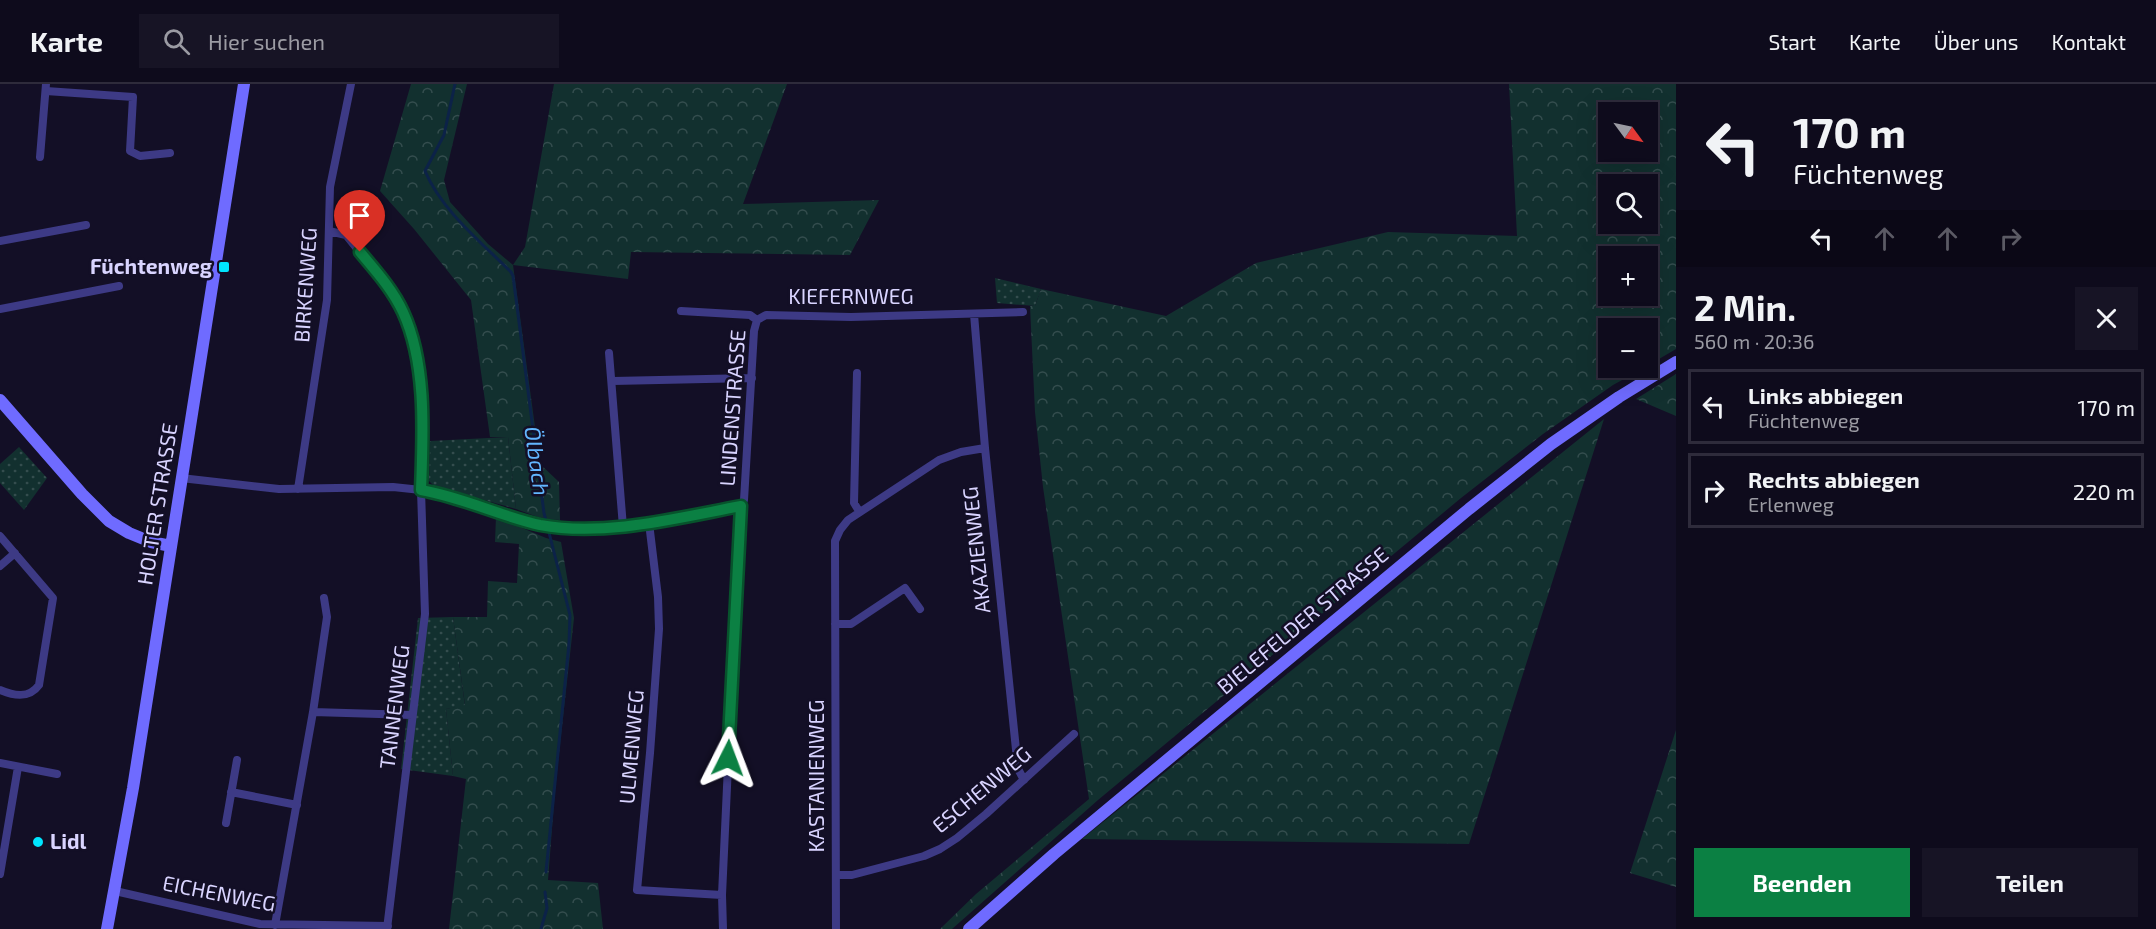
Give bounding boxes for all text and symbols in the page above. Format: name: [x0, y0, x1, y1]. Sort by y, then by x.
search box: [139, 14, 559, 68]
text: Karte: [30, 24, 103, 58]
icon: search: [160, 25, 193, 58]
text: Hier suchen: [208, 28, 325, 54]
text: Start: [1769, 29, 1816, 54]
text: Karte: [1849, 29, 1901, 54]
text: Über uns: [1934, 29, 2019, 54]
text: Kontakt: [2052, 29, 2126, 54]
north arrow: [1598, 102, 1658, 162]
map controls: [1598, 102, 1658, 378]
text: 170 m: [1793, 106, 1906, 156]
icon: left: [1694, 108, 1772, 186]
text: Füchtenweg: [1793, 157, 1944, 189]
button: search: [1598, 174, 1658, 234]
pin: [334, 190, 385, 252]
icon: arrive: [343, 199, 376, 232]
icon: left: [1805, 222, 1838, 255]
icon: ahead: [1868, 222, 1901, 255]
icon: ahead: [1931, 222, 1964, 255]
icon: right: [1994, 222, 2027, 255]
street label: BIRKENWEG: [288, 227, 321, 343]
button: +: [1598, 246, 1658, 306]
place label: Füchtenweg: [90, 253, 212, 278]
marker: Füchtenweg: [217, 260, 231, 274]
street label: KIEFERNWEG: [788, 283, 914, 308]
text: 2 Min.: [1694, 285, 1796, 328]
button: close: [2075, 287, 2138, 350]
button: −: [1598, 318, 1658, 378]
street label: LINDENSTRASSE: [714, 329, 749, 487]
text: 560 m · 20:36: [1694, 329, 1814, 353]
text: Links abbiegen: [1748, 382, 1903, 408]
icon: left: [1697, 390, 1730, 423]
text: 170 m: [2078, 394, 2135, 420]
text: Füchtenweg: [1748, 408, 1860, 432]
street label: HOLTER STRASSE: [131, 421, 182, 587]
water label: Ölbach: [520, 425, 556, 497]
text: Rechts abbiegen: [1748, 466, 1920, 492]
icon: right: [1697, 474, 1730, 507]
text: 220 m: [2073, 478, 2135, 504]
street label: AKAZIENWEG: [956, 486, 995, 615]
text: Erlenweg: [1748, 492, 1834, 516]
street label: BIELEFELDER STRASSE: [1211, 541, 1393, 699]
street label: TANNENWEG: [373, 643, 414, 770]
street label: ULMENWEG: [613, 689, 648, 805]
street label: KASTANIENWEG: [803, 700, 828, 852]
position arrow: [696, 726, 760, 790]
street label: ESCHENWEG: [927, 740, 1035, 837]
place label: Lidl: [50, 828, 87, 853]
marker: Lidl: [31, 835, 45, 849]
button: Beenden: [1694, 848, 1910, 917]
button: Teilen: [1922, 848, 2138, 917]
street label: EICHENWEG: [161, 869, 278, 916]

